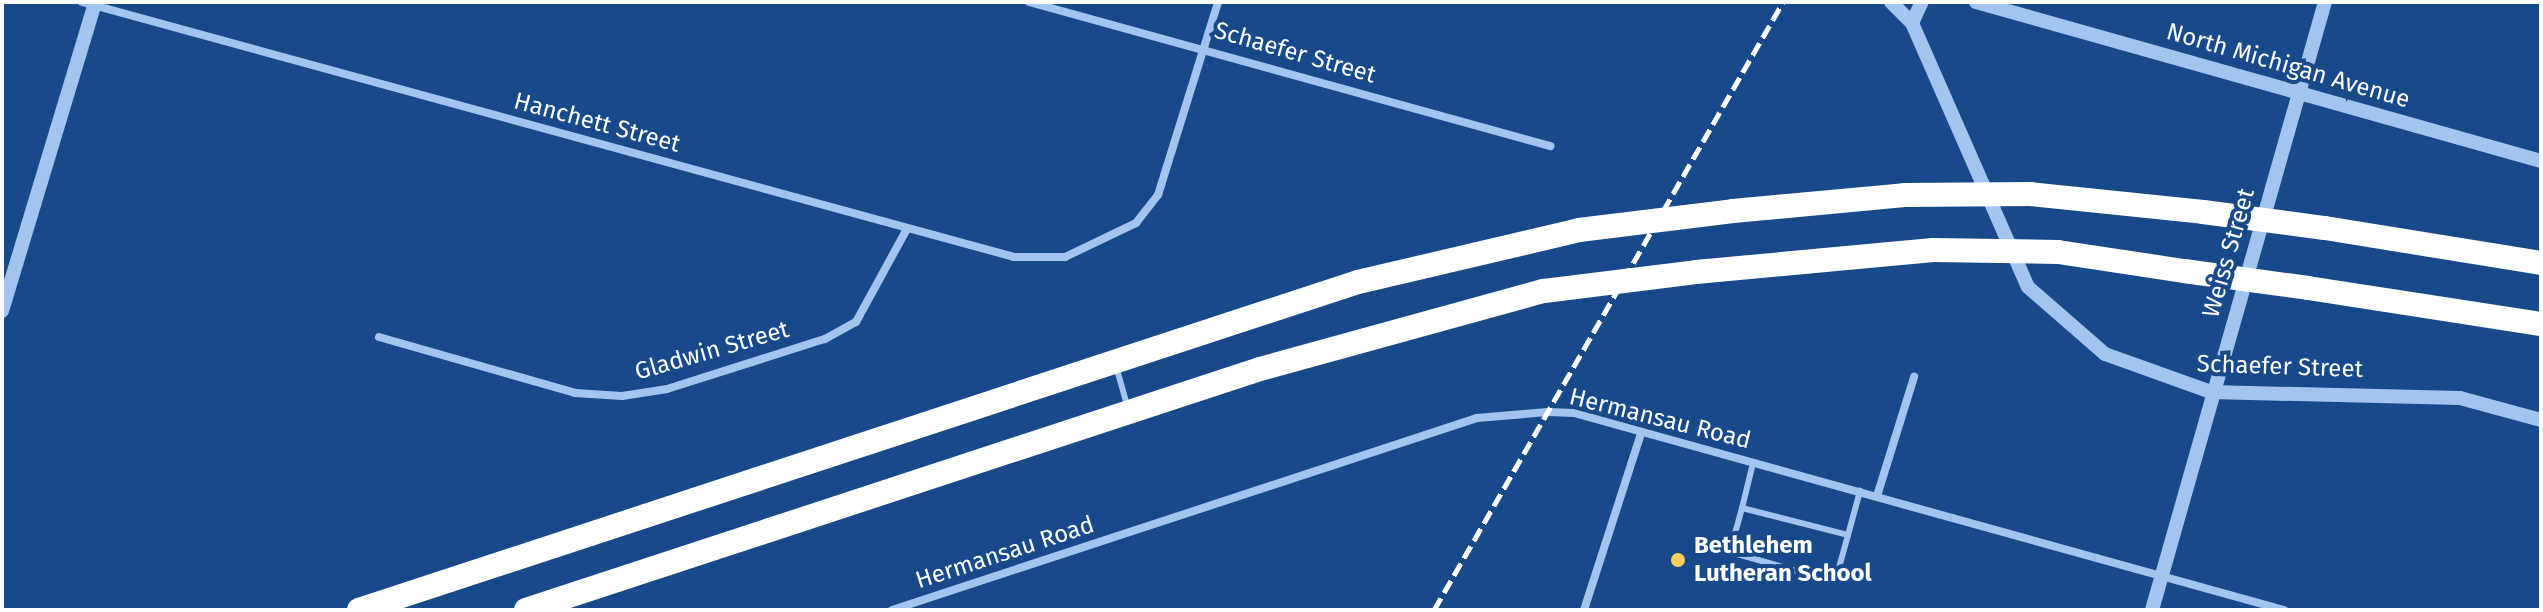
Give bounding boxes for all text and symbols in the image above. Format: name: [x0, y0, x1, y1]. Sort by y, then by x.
street label: Schaefer Street: [1211, 16, 1379, 90]
street label: North Michigan Avenue: [2163, 17, 2413, 115]
street label: Hanchett Street: [511, 87, 683, 159]
street label: Weiss Street: [2197, 185, 2261, 321]
street label: Gladwin Street: [632, 315, 792, 387]
street label: Schaefer Street: [2196, 350, 2364, 384]
street label: Hermansau Road: [1566, 383, 1754, 455]
street label: Hermansau Road: [912, 511, 1098, 595]
place label: Bethlehem Lutheran School: [1694, 532, 1872, 588]
marker: Bethlehem Lutheran School: [1669, 551, 1687, 569]

